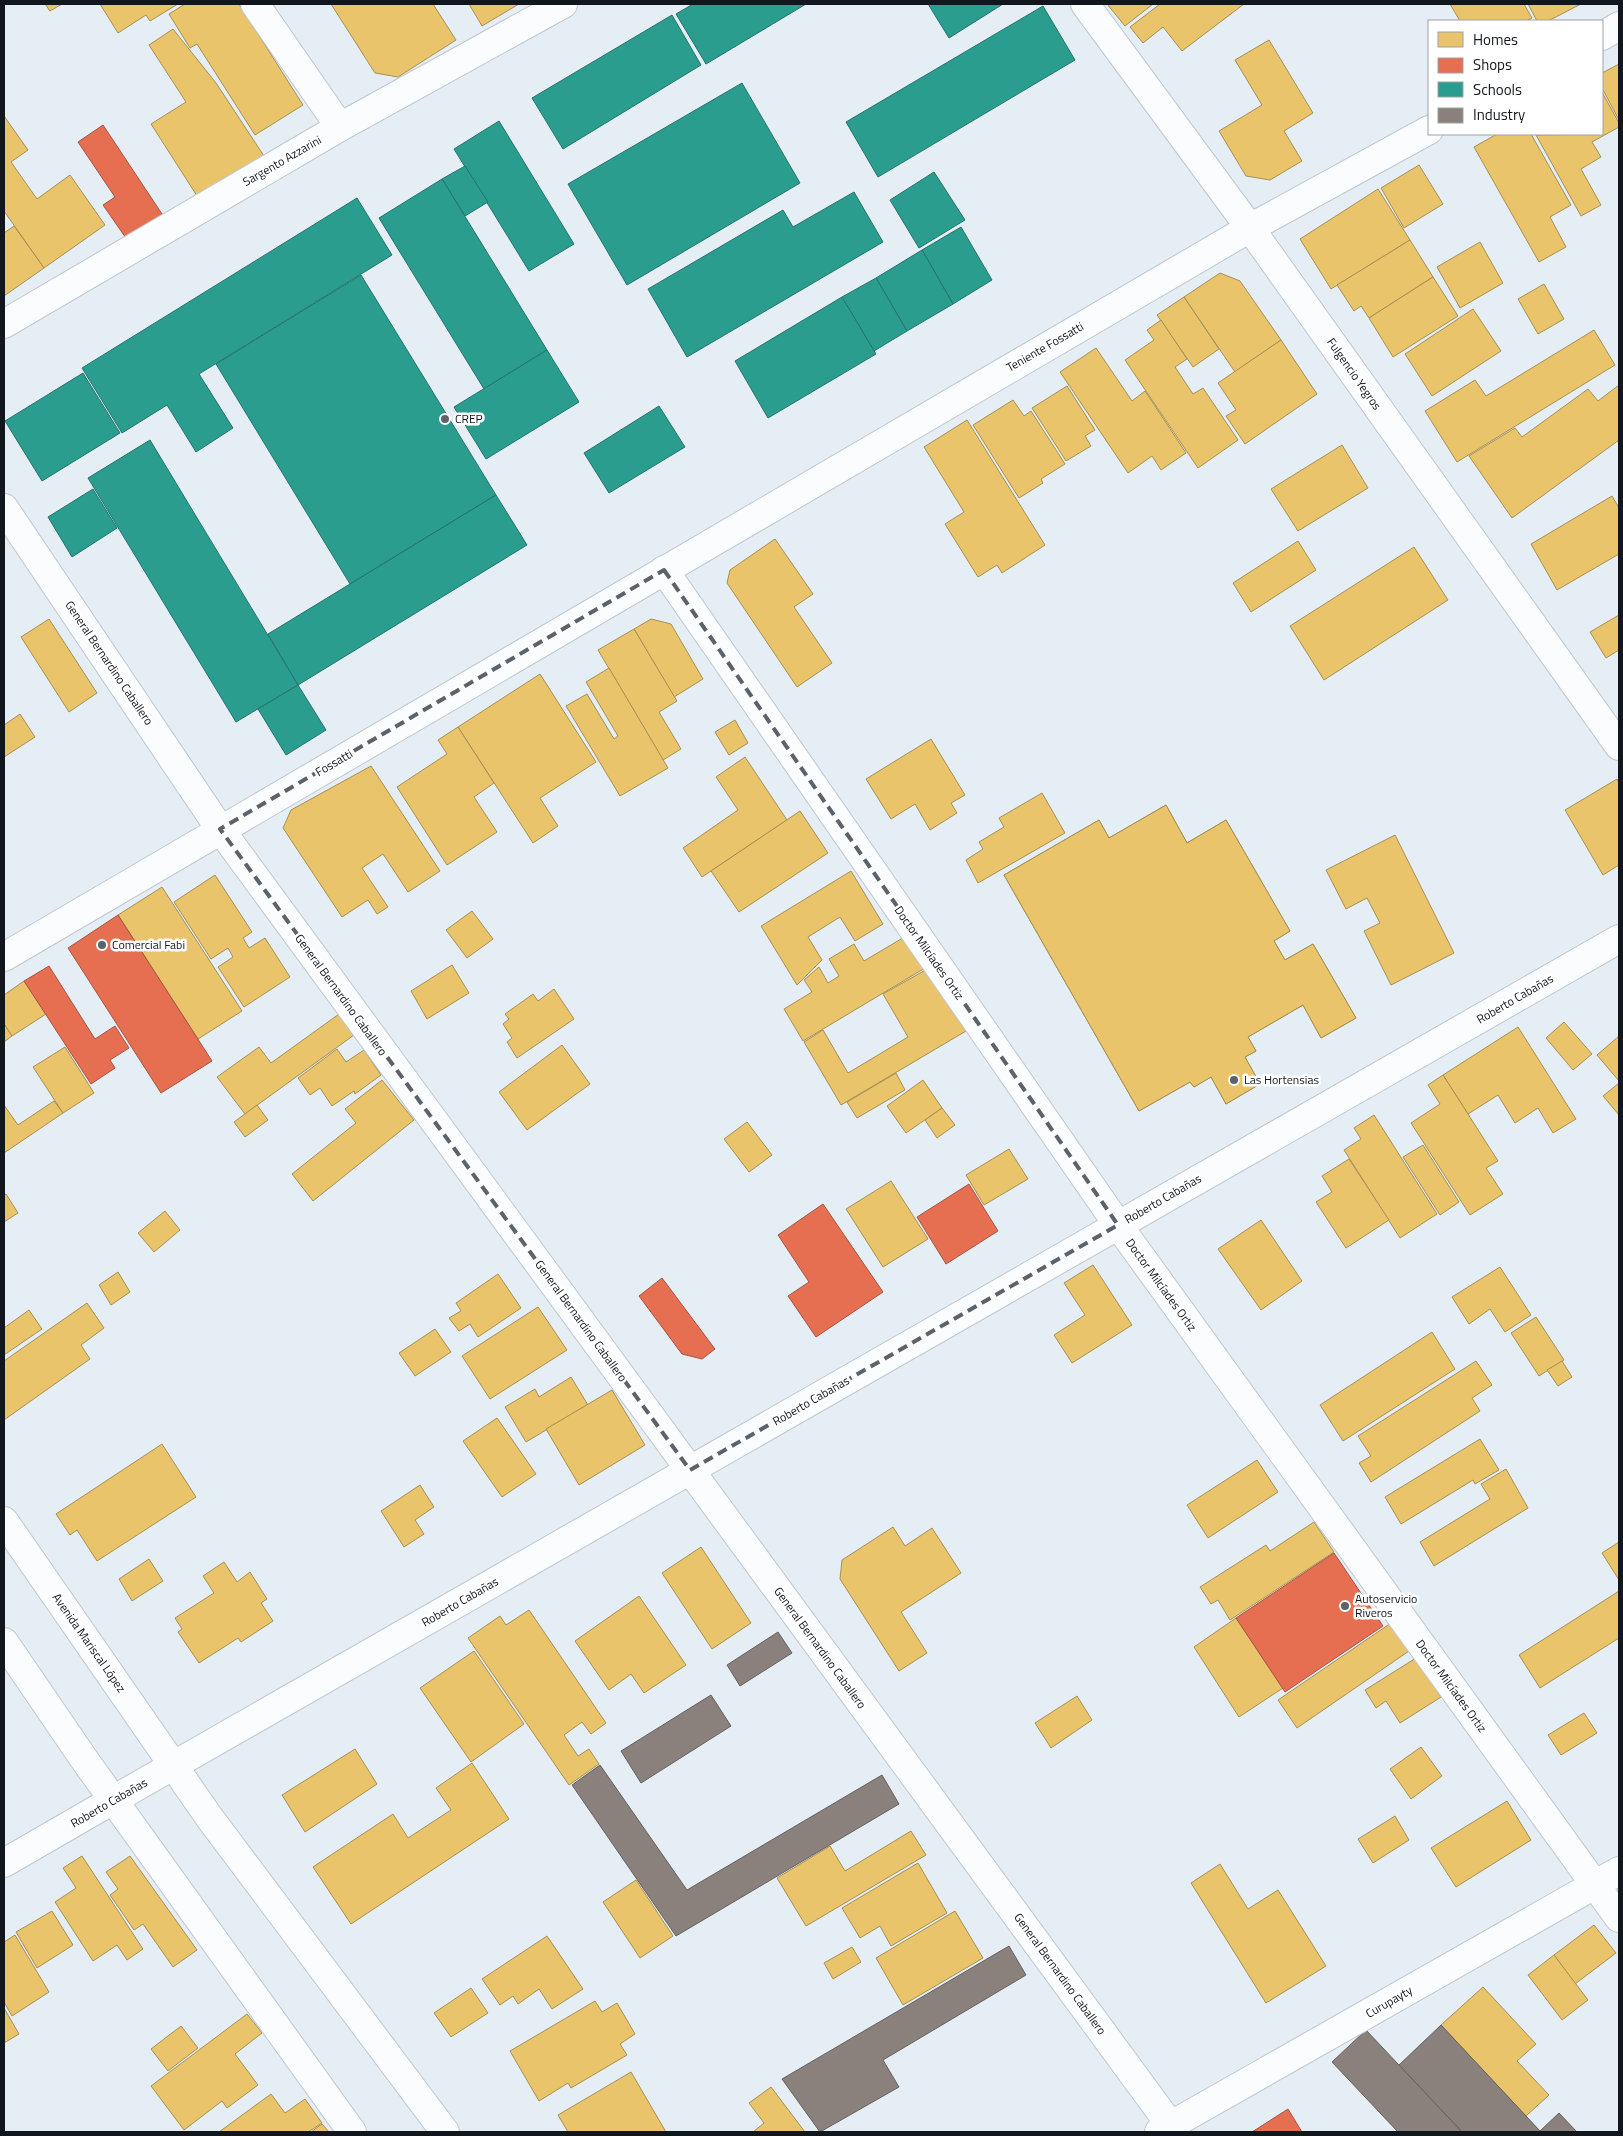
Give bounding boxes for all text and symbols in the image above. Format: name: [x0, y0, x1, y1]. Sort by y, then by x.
legend: [1428, 20, 1603, 135]
text: Homes: [1473, 28, 1518, 51]
text: Shops: [1473, 53, 1512, 76]
text: Schools: [1473, 78, 1522, 101]
text: Industry: [1473, 103, 1525, 126]
street label: Sargento Azzarini: [239, 130, 325, 191]
street label: Teniente Fossatti: [1003, 317, 1087, 376]
street label: Fulgencio Yegros: [1322, 334, 1387, 414]
place label: CREP: [455, 409, 483, 428]
marker: CREP: [439, 413, 451, 425]
street label: General Bernardino Caballero: [60, 597, 158, 729]
street label: Fossatti: [311, 744, 356, 781]
street label: Doctor Milcíades Ortiz: [890, 902, 969, 1004]
street label: General Bernardino Caballero: [291, 930, 392, 1060]
place label: Comercial Fabi: [112, 935, 185, 954]
marker: Comercial Fabi: [96, 939, 108, 951]
street label: Roberto Cabañas: [1473, 969, 1557, 1028]
place label: Las Hortensias: [1244, 1070, 1319, 1089]
marker: Las Hortensias: [1228, 1074, 1240, 1086]
street label: Roberto Cabañas: [1121, 1169, 1205, 1228]
street label: Doctor Milcíades Ortiz: [1121, 1234, 1202, 1335]
street label: General Bernardino Caballero: [531, 1256, 632, 1386]
street label: Roberto Cabañas: [769, 1371, 853, 1430]
street label: Roberto Cabañas: [418, 1572, 502, 1631]
street label: General Bernardino Caballero: [770, 1583, 871, 1713]
street label: Avenida Mariscal López: [48, 1589, 131, 1696]
place label: Autoservicio Riveros: [1355, 1589, 1417, 1622]
marker: Autoservicio Riveros: [1339, 1600, 1351, 1612]
street label: Doctor Milcíades Ortiz: [1411, 1635, 1492, 1736]
street label: Roberto Cabañas: [67, 1773, 151, 1832]
street label: General Bernardino Caballero: [1010, 1909, 1111, 2039]
street label: Curupayty: [1362, 1980, 1416, 2023]

